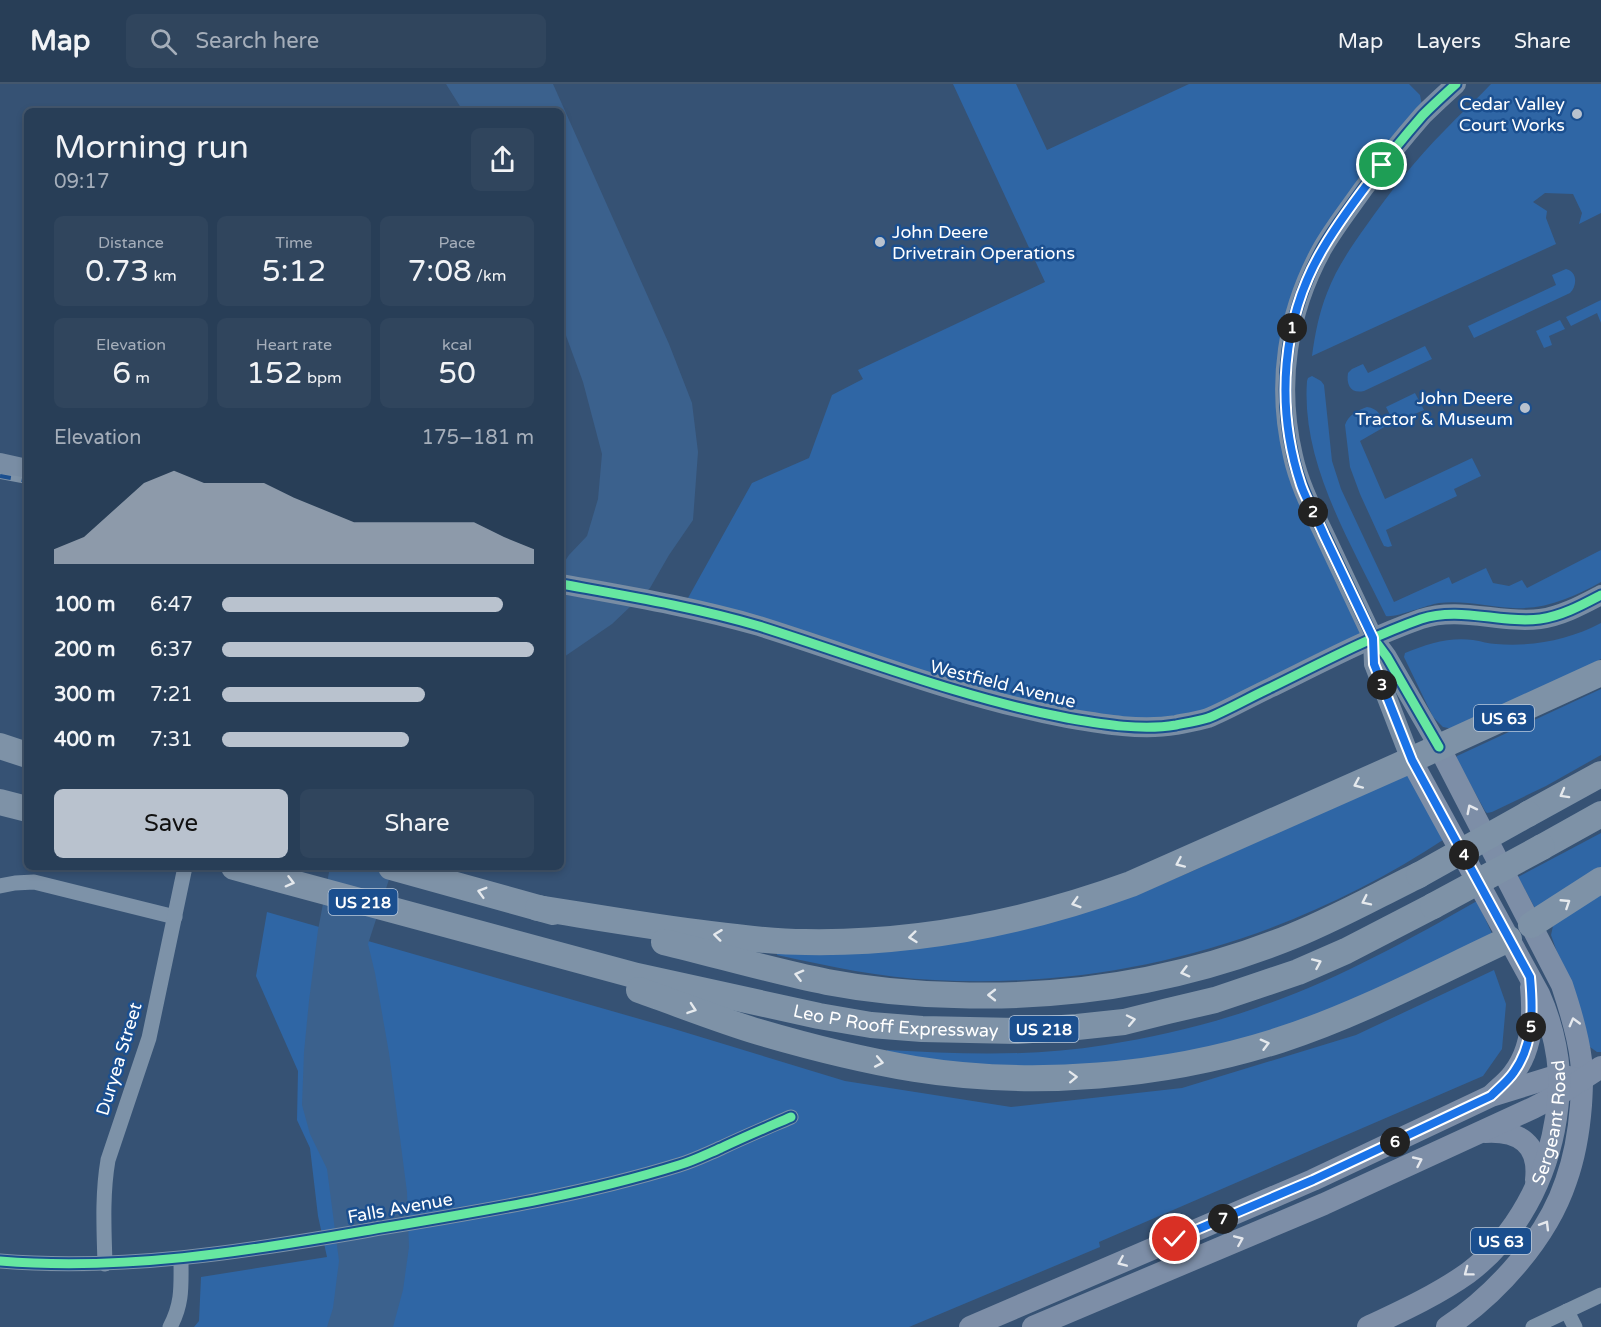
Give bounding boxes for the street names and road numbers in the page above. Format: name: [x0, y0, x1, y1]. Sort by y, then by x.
street label: Westfield Avenue: [928, 655, 1078, 713]
road number: US 63: [1474, 705, 1534, 731]
road number: US 218: [328, 889, 398, 915]
street label: Duryea Street: [91, 1000, 147, 1118]
street label: Leo P Rooff Expressway: [791, 1000, 999, 1042]
road number: US 218: [1010, 1016, 1078, 1042]
street label: Sergeant Road: [1527, 1059, 1570, 1188]
street label: Falls Avenue: [346, 1188, 454, 1228]
road number: US 63: [1471, 1228, 1531, 1254]

